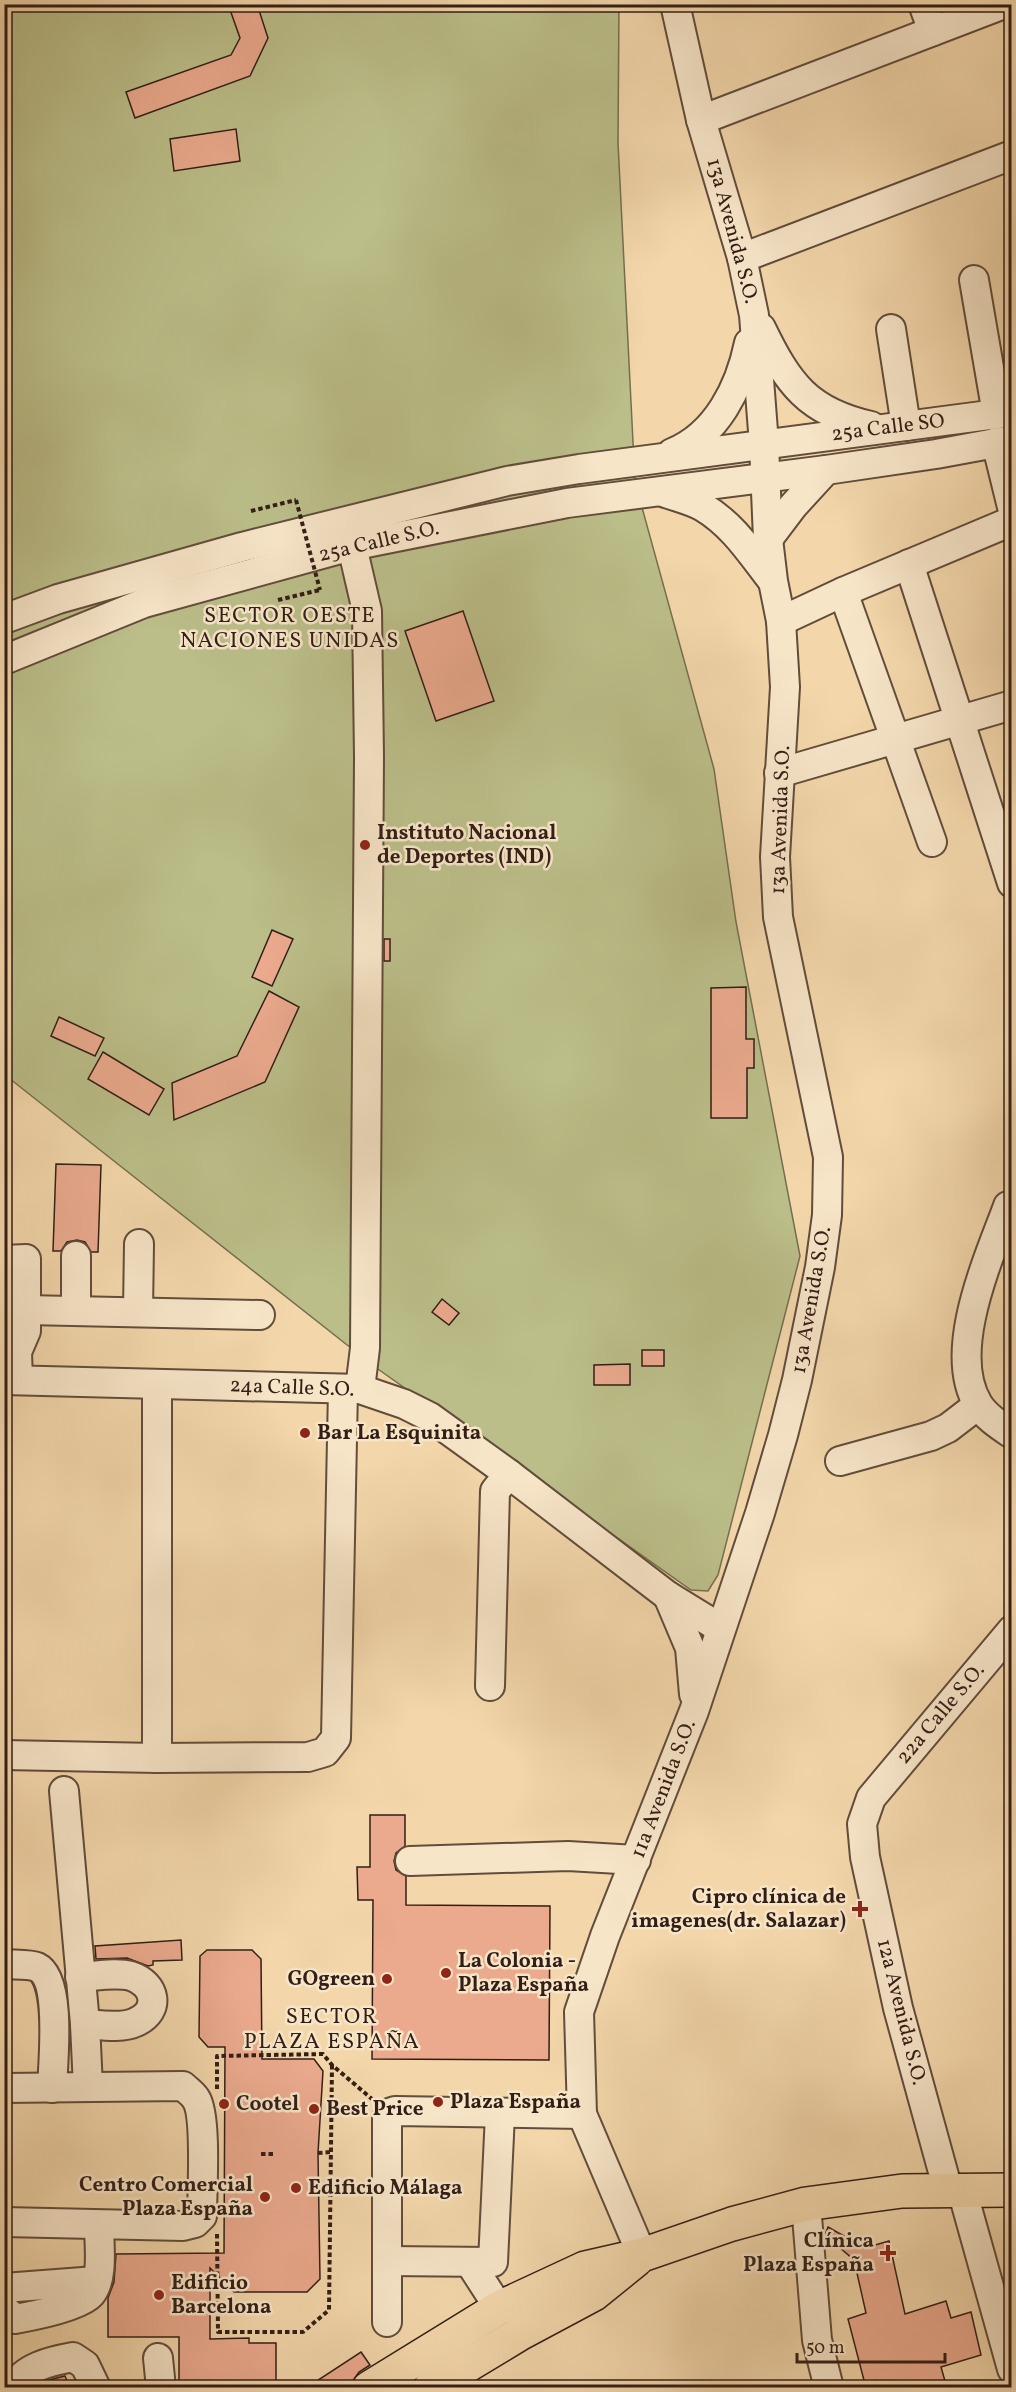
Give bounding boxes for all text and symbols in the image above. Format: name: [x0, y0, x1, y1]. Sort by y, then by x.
street label: 13a Avenida S.O.: [699, 155, 765, 307]
street label: 25a Calle SO: [830, 407, 946, 449]
street label: 25a Calle S.O.: [316, 514, 442, 570]
district label: SECTOR OESTE NACIONES UNIDAS: [180, 601, 400, 657]
street label: 13a Avenida S.O.: [764, 745, 798, 895]
place label: Instituto Nacional de Deportes (IND): [377, 819, 556, 872]
marker: Instituto Nacional de Deportes (IND): [358, 838, 372, 852]
street label: 13a Avenida S.O.: [785, 1224, 839, 1376]
street label: 24a Calle S.O.: [229, 1371, 355, 1405]
place label: Bar La Esquinita: [317, 1419, 481, 1448]
marker: Bar La Esquinita: [298, 1426, 312, 1440]
street label: 22a Calle S.O.: [890, 1657, 992, 1771]
street label: 11a Avenida S.O.: [624, 1715, 704, 1863]
place label: Cipro clínica de imagenes(dr. Salazar): [631, 1883, 846, 1936]
marker: Cipro clínica de imagenes(dr. Salazar): [851, 1900, 869, 1918]
street label: 12a Avenida S.O.: [869, 1936, 933, 2088]
place label: La Colonia - Plaza España: [458, 1947, 589, 2000]
place label: GOgreen: [288, 1965, 375, 1994]
marker: La Colonia - Plaza España: [439, 1966, 453, 1980]
marker: GOgreen: [380, 1972, 394, 1986]
district label: SECTOR PLAZA ESPAÑA: [244, 2002, 420, 2058]
place label: Plaza España: [450, 2088, 581, 2117]
place label: Cootel: [236, 2090, 299, 2119]
place label: Best Price: [326, 2095, 423, 2124]
marker: Plaza España: [431, 2095, 445, 2109]
marker: Cootel: [217, 2097, 231, 2111]
marker: Best Price: [307, 2102, 321, 2116]
place label: Centro Comercial Plaza España: [79, 2171, 253, 2224]
place label: Edificio Málaga: [308, 2174, 463, 2203]
marker: Edificio Málaga: [289, 2181, 303, 2195]
marker: Centro Comercial Plaza España: [258, 2190, 272, 2204]
place label: Clínica Plaza España: [743, 2227, 874, 2280]
marker: Clínica Plaza España: [879, 2244, 897, 2262]
place label: Edificio Barcelona: [171, 2269, 271, 2322]
marker: Edificio Barcelona: [152, 2288, 166, 2302]
scale bar: [797, 2326, 946, 2364]
text: 50 m: [806, 2336, 845, 2361]

